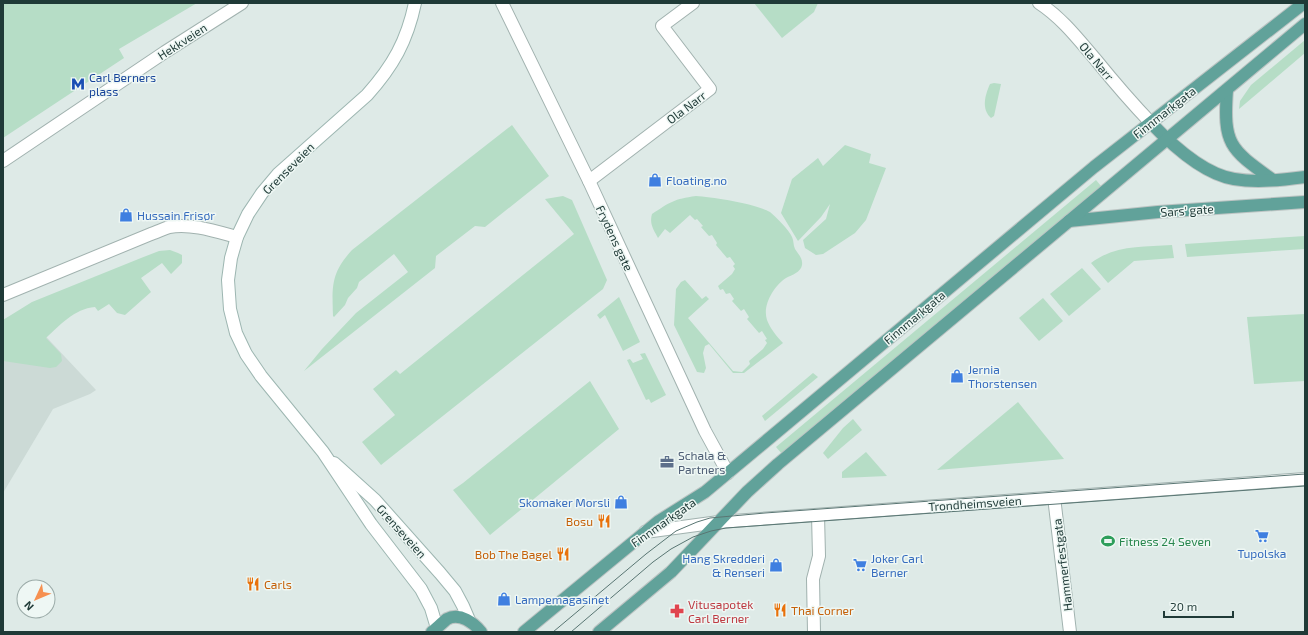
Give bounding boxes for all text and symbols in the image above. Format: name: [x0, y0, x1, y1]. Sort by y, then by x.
street label: Hekkveien: [155, 20, 209, 62]
street label: Ola Narr: [1077, 39, 1117, 83]
place label: Carl Berners plass: [89, 70, 156, 98]
metro station icon: Carl Berners plass: [70, 76, 86, 92]
street label: Finnmarkgata: [1130, 83, 1198, 141]
street label: Ola Narr: [664, 88, 709, 126]
street label: Grenseveien: [259, 139, 317, 197]
shop icon: Floating.no: [647, 172, 663, 188]
place label: Floating.no: [666, 173, 727, 187]
street label: Sars' gate: [1160, 201, 1214, 219]
street label: Frydens gate: [594, 203, 636, 273]
shop icon: Hussain Frisør: [118, 207, 134, 223]
place label: Hussain Frisør: [137, 208, 215, 222]
street label: Finnmarkgata: [880, 287, 948, 347]
place label: Jernia Thorstensen: [968, 362, 1037, 390]
shop icon: Jernia Thorstensen: [949, 368, 965, 384]
place label: Schala & Partners: [678, 448, 726, 476]
office icon: Schala & Partners: [659, 454, 675, 470]
street label: Trondheimsveien: [928, 493, 1022, 513]
shop icon: Skomaker Morsli: [613, 494, 629, 510]
place label: Skomaker Morsli: [519, 495, 610, 509]
street label: Finnmarkgata: [628, 495, 698, 549]
street label: Grenseveien: [374, 501, 430, 561]
restaurant icon: Bosu: [596, 513, 612, 529]
place label: Bosu: [566, 514, 593, 528]
street label: Hammerfestgata: [1049, 518, 1075, 612]
supermarket icon: Tupolska: [1254, 528, 1270, 544]
sports icon: Fitness 24 Seven: [1100, 533, 1116, 549]
place label: Fitness 24 Seven: [1119, 534, 1211, 548]
restaurant icon: Bob The Bagel: [555, 546, 571, 562]
place label: Tupolska: [1238, 546, 1286, 560]
place label: Bob The Bagel: [475, 547, 552, 561]
place label: Hang Skredderi & Renseri: [682, 551, 765, 579]
place label: Joker Carl Berner: [871, 551, 924, 579]
shop icon: Hang Skredderi & Renseri: [768, 557, 784, 573]
supermarket icon: Joker Carl Berner: [852, 557, 868, 573]
restaurant icon: Carls: [245, 576, 261, 592]
place label: Carls: [264, 577, 292, 591]
north arrow: [16, 579, 56, 619]
shop icon: Lampemagasinet: [496, 591, 512, 607]
place label: Lampemagasinet: [515, 592, 609, 606]
scale bar: [1164, 593, 1233, 619]
place label: Vitusapotek Carl Berner: [688, 597, 753, 625]
text: N: [21, 599, 36, 614]
text: 20 m: [1170, 599, 1197, 613]
restaurant icon: Thai Corner: [772, 602, 788, 618]
pharmacy icon: Vitusapotek Carl Berner: [669, 603, 685, 619]
place label: Thai Corner: [791, 603, 854, 617]

